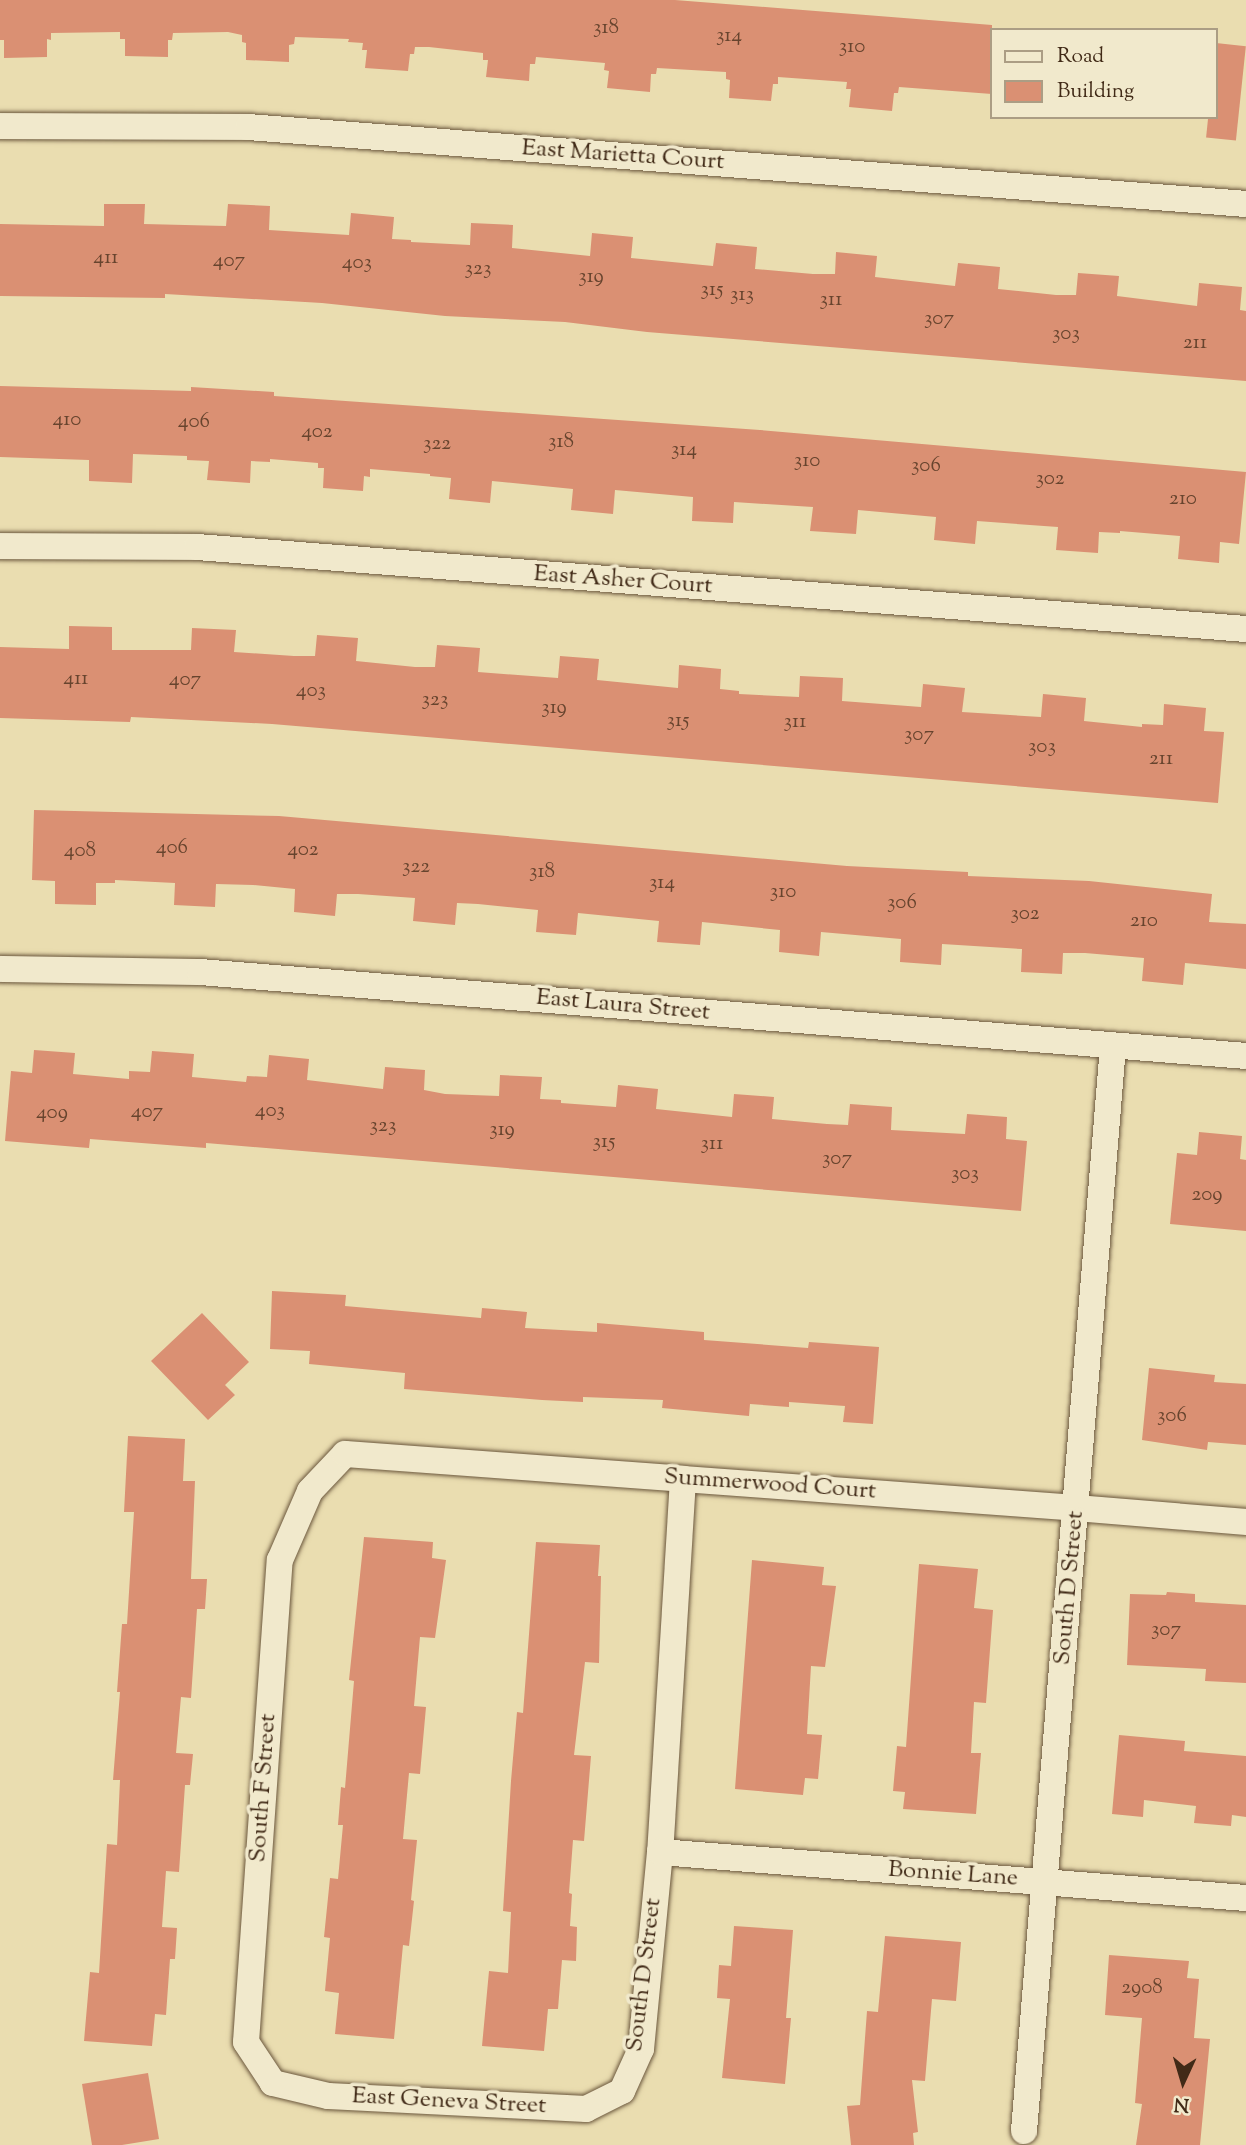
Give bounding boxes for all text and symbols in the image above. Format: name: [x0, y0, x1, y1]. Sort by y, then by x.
house number: 318: [593, 15, 619, 41]
house number: 314: [716, 23, 742, 49]
legend: [990, 28, 1218, 119]
house number: 310: [839, 34, 865, 60]
text: Road: [1057, 42, 1104, 72]
text: Building: [1057, 77, 1134, 107]
street label: East Marietta Court: [521, 135, 725, 177]
house number: 411: [94, 245, 118, 271]
house number: 407: [213, 248, 245, 274]
house number: 403: [342, 250, 372, 276]
house number: 323: [465, 256, 491, 282]
house number: 319: [578, 264, 604, 290]
house number: 315: [701, 277, 723, 303]
house number: 313: [730, 282, 754, 308]
house number: 311: [820, 287, 842, 313]
house number: 307: [924, 306, 954, 332]
house number: 303: [1052, 321, 1080, 347]
house number: 211: [1183, 330, 1207, 356]
house number: 410: [53, 407, 81, 433]
house number: 406: [178, 409, 210, 435]
house number: 402: [301, 419, 333, 445]
house number: 318: [548, 429, 574, 455]
house number: 322: [423, 431, 451, 457]
house number: 314: [671, 437, 697, 463]
house number: 310: [794, 448, 820, 474]
house number: 306: [911, 453, 941, 479]
house number: 302: [1035, 466, 1065, 492]
house number: 210: [1169, 486, 1197, 512]
street label: East Asher Court: [533, 560, 713, 602]
house number: 411: [64, 666, 88, 692]
house number: 407: [169, 667, 201, 693]
house number: 403: [296, 678, 326, 704]
house number: 323: [422, 687, 448, 713]
house number: 319: [541, 695, 567, 721]
house number: 315: [667, 708, 689, 734]
house number: 311: [784, 709, 806, 735]
house number: 307: [904, 722, 934, 748]
house number: 303: [1028, 734, 1056, 760]
house number: 211: [1149, 746, 1173, 772]
house number: 406: [156, 835, 188, 861]
house number: 402: [287, 837, 319, 863]
house number: 408: [64, 838, 96, 864]
house number: 322: [402, 854, 430, 880]
house number: 318: [529, 859, 555, 885]
house number: 314: [649, 870, 675, 896]
house number: 310: [770, 879, 796, 905]
house number: 306: [887, 890, 917, 916]
house number: 302: [1010, 901, 1040, 927]
house number: 210: [1130, 908, 1158, 934]
street label: East Laura Street: [535, 984, 711, 1028]
house number: 403: [255, 1098, 285, 1124]
house number: 407: [131, 1099, 163, 1125]
house number: 409: [36, 1100, 68, 1126]
house number: 323: [370, 1113, 396, 1139]
house number: 319: [489, 1117, 515, 1143]
house number: 315: [593, 1129, 615, 1155]
house number: 311: [701, 1131, 723, 1157]
house number: 307: [822, 1146, 852, 1172]
house number: 303: [951, 1161, 979, 1187]
house number: 209: [1191, 1182, 1223, 1208]
house number: 306: [1157, 1403, 1187, 1429]
street label: Summerwood Court: [663, 1463, 877, 1507]
street label: South D Street: [1049, 1510, 1091, 1666]
house number: 307: [1151, 1617, 1181, 1643]
street label: South F Street: [244, 1713, 284, 1863]
street label: Bonnie Lane: [887, 1856, 1019, 1894]
street label: South D Street: [621, 1896, 669, 2054]
house number: 2908: [1121, 1975, 1163, 2001]
north arrow: [1148, 2047, 1218, 2117]
street label: East Geneva Street: [351, 2083, 547, 2121]
text: N: [1173, 2089, 1190, 2117]

